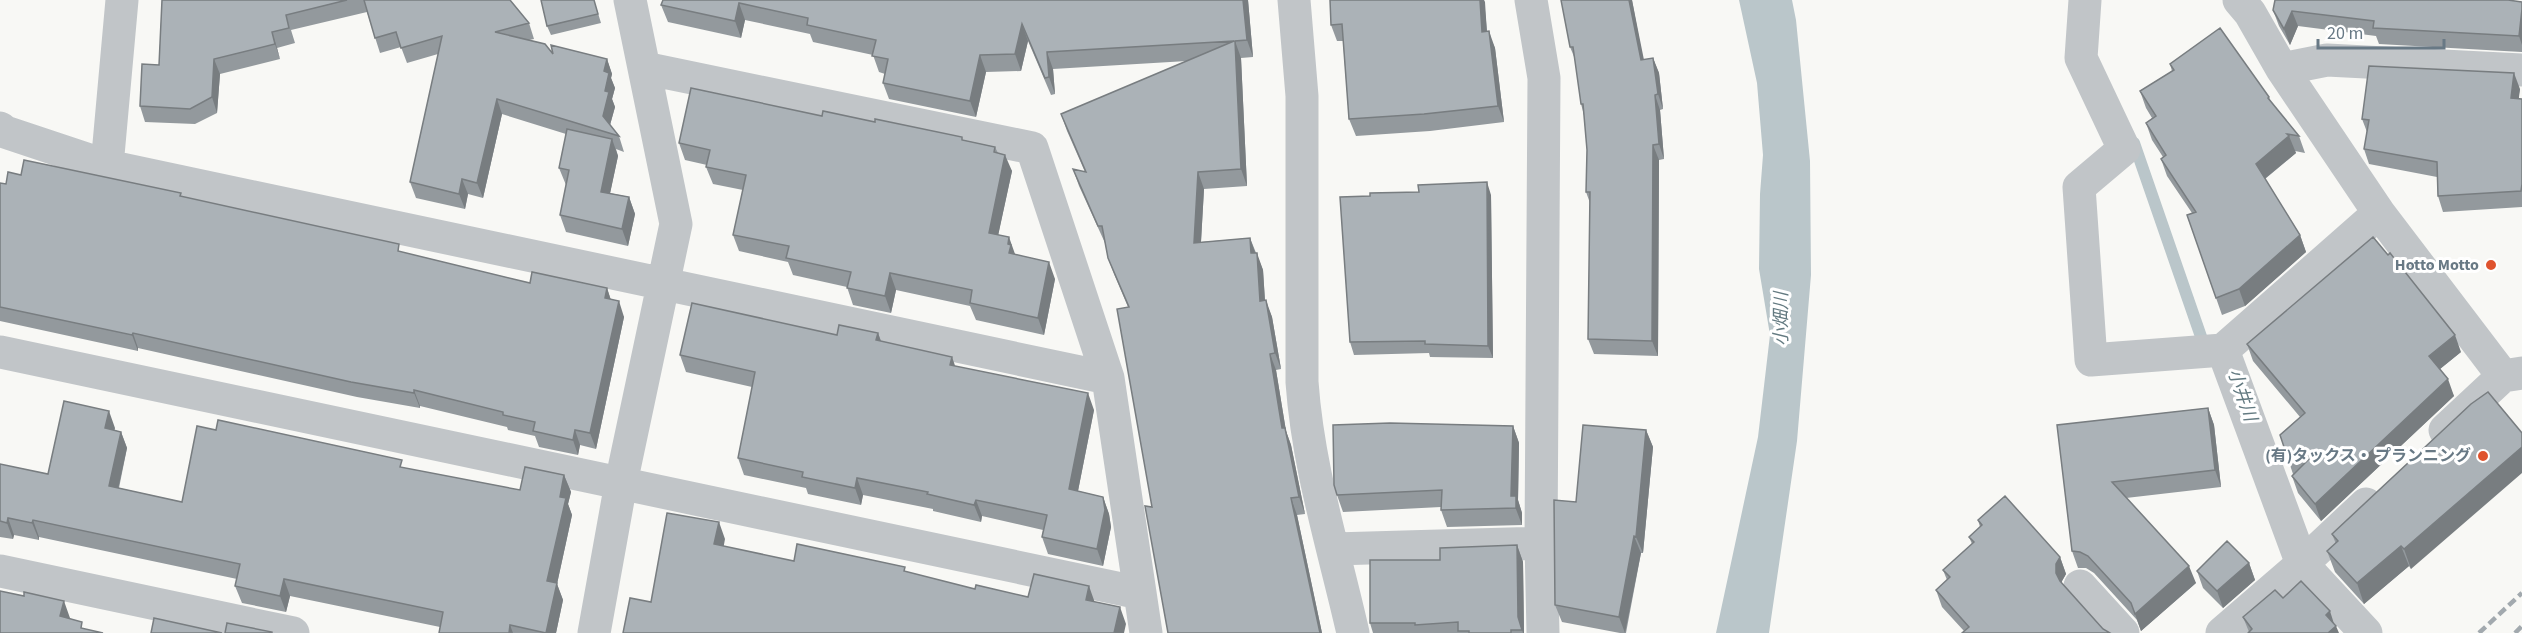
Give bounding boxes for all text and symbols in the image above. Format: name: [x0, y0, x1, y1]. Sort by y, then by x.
scale bar: [2318, 12, 2444, 50]
text: 20 m: [2327, 21, 2363, 46]
place label: Hotto Motto: [2395, 254, 2479, 276]
marker: Hotto Motto: [2484, 258, 2498, 272]
water label: 小畑川: [1769, 290, 1794, 346]
water label: 小井川: [2221, 365, 2263, 426]
place label: (有)タックス・ プランニング: [2265, 445, 2471, 467]
marker: (有)タックス・ プランニング: [2476, 449, 2490, 463]

